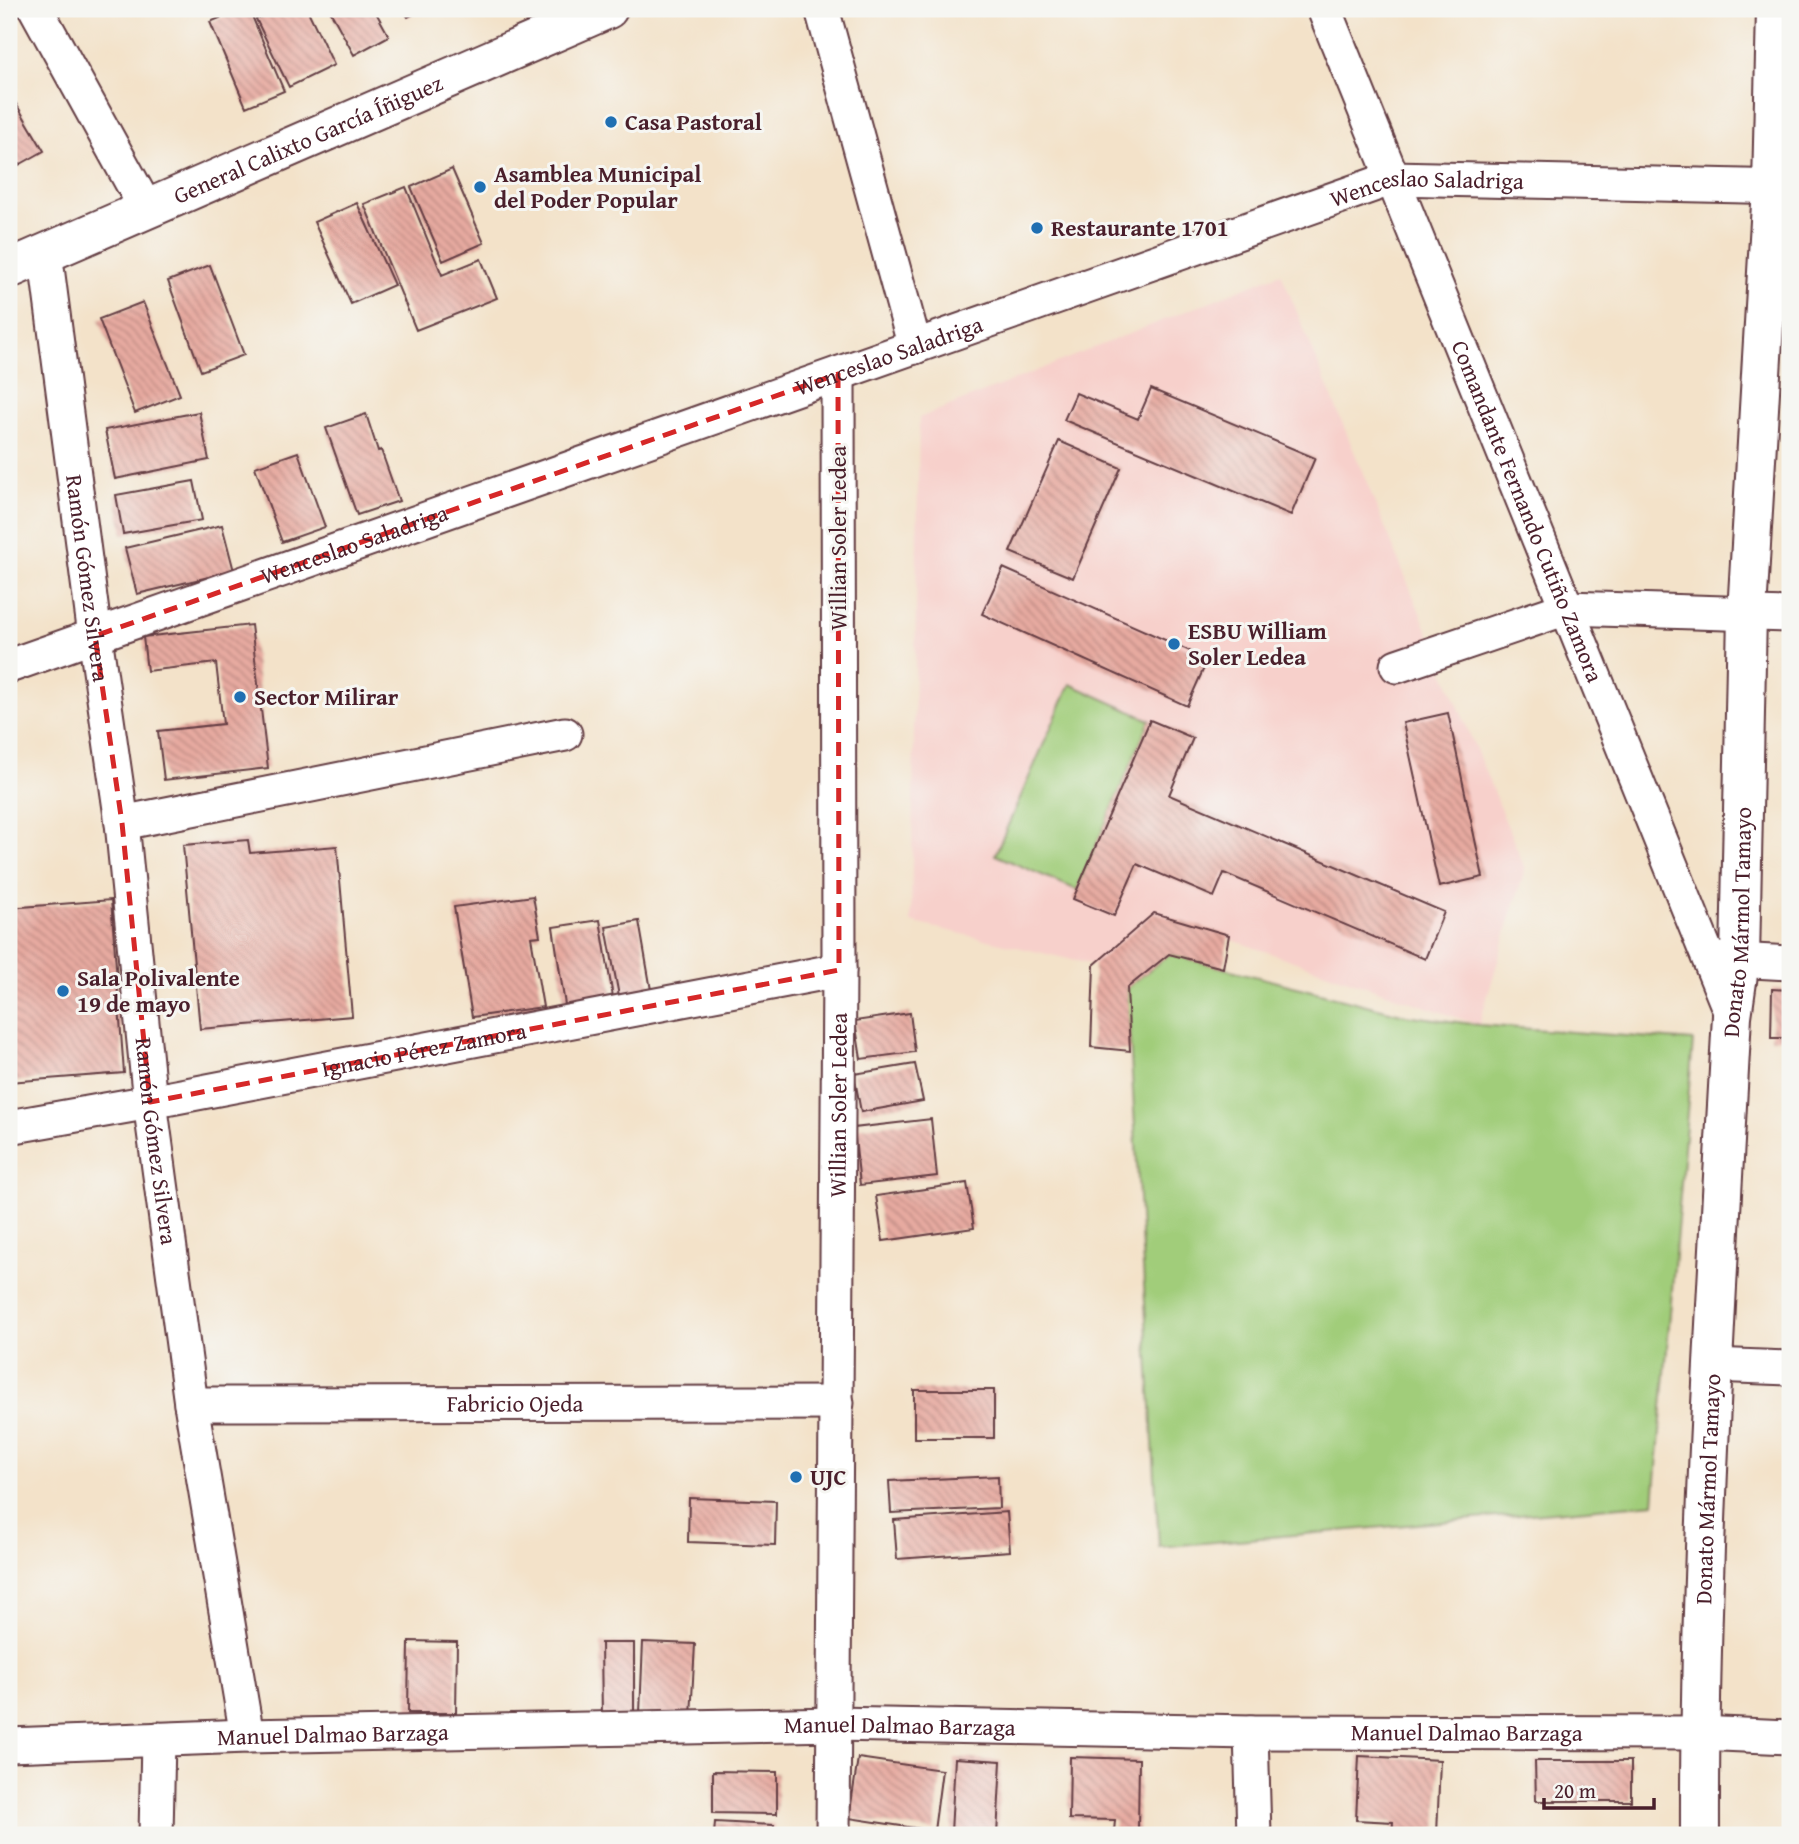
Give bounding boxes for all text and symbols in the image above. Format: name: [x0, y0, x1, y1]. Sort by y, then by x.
street label: General Calixto García Íñiguez: [168, 66, 448, 212]
place label: Casa Pastoral: [625, 105, 762, 138]
marker: Casa Pastoral: [603, 114, 619, 130]
place label: Asamblea Municipal del Poder Popular: [494, 157, 701, 216]
street label: Wenceslao Saladriga: [1325, 161, 1524, 215]
marker: Asamblea Municipal del Poder Popular: [472, 179, 488, 195]
place label: Restaurante 1701: [1051, 211, 1229, 244]
marker: Restaurante 1701: [1029, 220, 1045, 236]
street label: Wenceslao Saladriga: [790, 307, 987, 404]
street label: Comandante Fernando Cutiño Zamora: [1444, 335, 1612, 687]
street label: Willian Soler Ledea: [821, 445, 854, 630]
street label: Ramón Gómez Silvera: [58, 473, 118, 684]
street label: Wenceslao Saladriga: [256, 496, 452, 592]
place label: ESBU William Soler Ledea: [1188, 614, 1327, 673]
marker: ESBU William Soler Ledea: [1166, 636, 1182, 652]
place label: Sector Milirar: [254, 680, 399, 713]
marker: Sector Milirar: [232, 689, 248, 705]
street label: Donato Mármol Tamayo: [1714, 806, 1759, 1038]
place label: Sala Polivalente 19 de mayo: [77, 961, 240, 1020]
marker: Sala Polivalente 19 de mayo: [55, 983, 71, 999]
street label: Willian Soler Ledea: [820, 1012, 855, 1198]
street label: Ignacio Pérez Zamora: [319, 1013, 529, 1085]
street label: Ramón Gómez Silvera: [128, 1036, 186, 1247]
street label: Donato Mármol Tamayo: [1686, 1373, 1728, 1605]
street label: Fabricio Ojeda: [447, 1386, 583, 1420]
place label: UJC: [810, 1460, 846, 1493]
marker: UJC: [788, 1469, 804, 1485]
street label: Manuel Dalmao Barzaga: [783, 1707, 1016, 1743]
street label: Manuel Dalmao Barzaga: [216, 1715, 449, 1753]
street label: Manuel Dalmao Barzaga: [1351, 1715, 1583, 1749]
scale bar: [1544, 1767, 1654, 1811]
text: 20 m: [1554, 1775, 1596, 1806]

